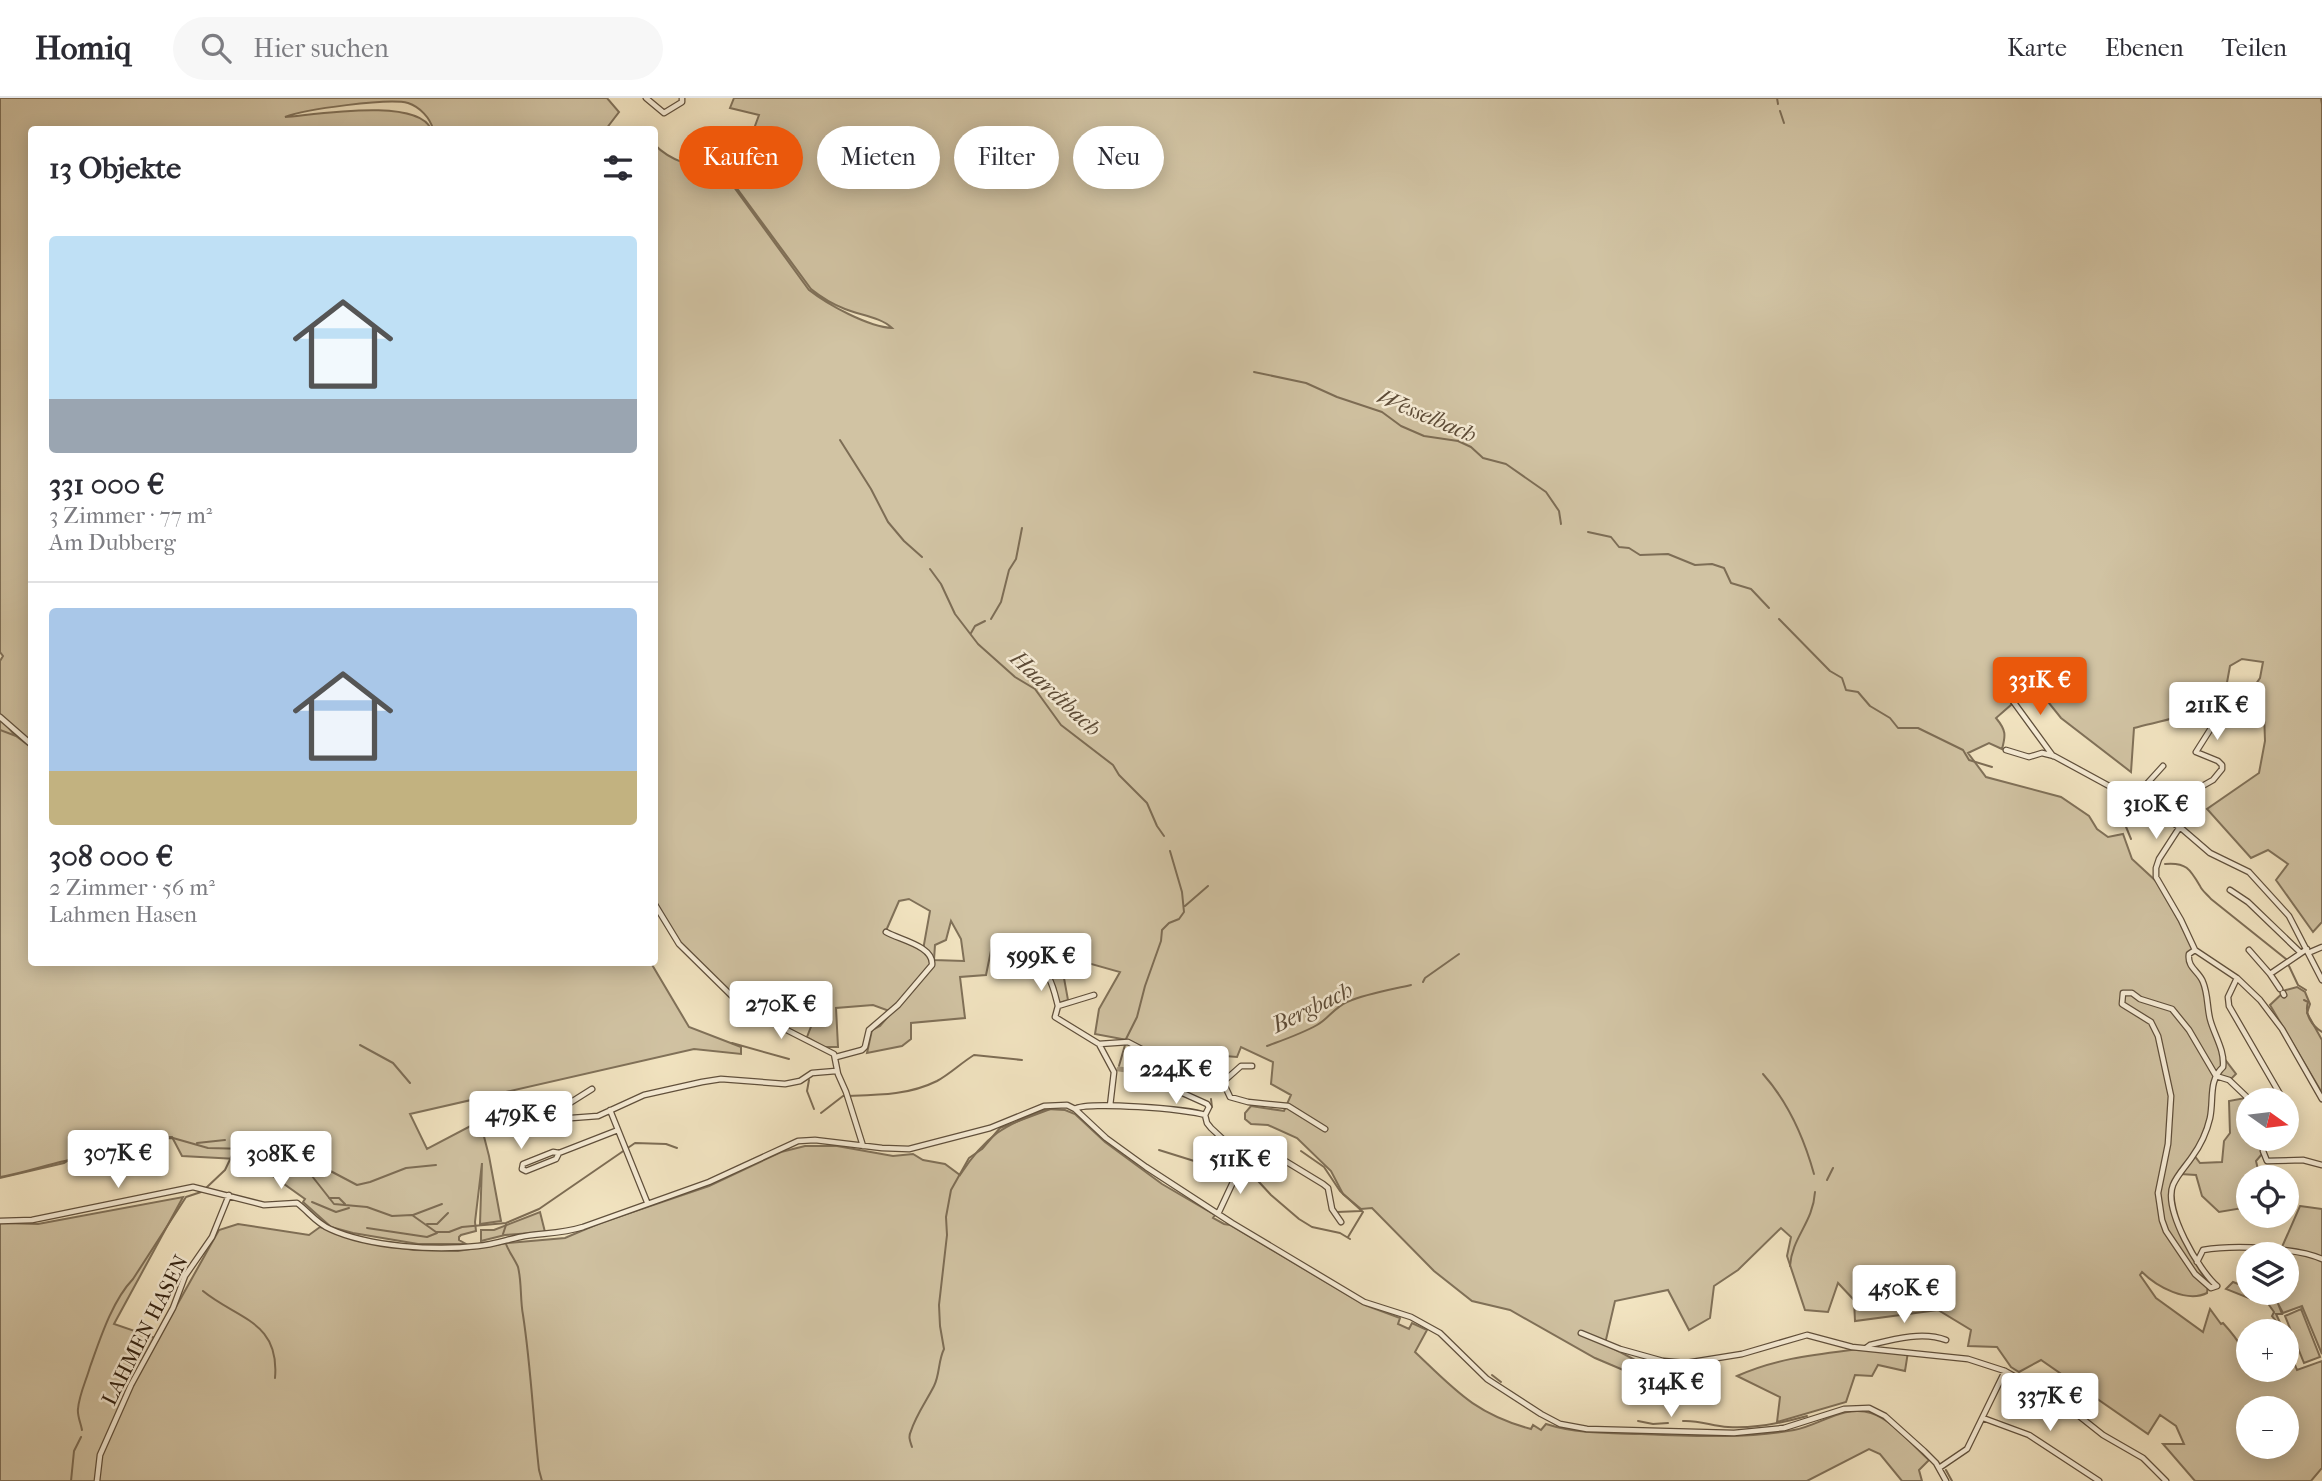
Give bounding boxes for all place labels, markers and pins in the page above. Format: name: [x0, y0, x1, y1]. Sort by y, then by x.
pin: 331K €: [1983, 658, 2097, 717]
pin: 211K €: [2160, 682, 2274, 742]
pin: 310K €: [2099, 782, 2213, 841]
pin: 599K €: [984, 934, 1098, 993]
pin: 270K €: [724, 982, 838, 1041]
pin: 224K €: [1119, 1046, 1233, 1106]
pin: 479K €: [464, 1091, 578, 1151]
pin: 307K €: [61, 1130, 175, 1190]
pin: 308K €: [224, 1132, 338, 1191]
pin: 511K €: [1183, 1136, 1297, 1196]
pin: 450K €: [1847, 1266, 1961, 1325]
pin: 314K €: [1614, 1360, 1728, 1419]
pin: 337K €: [1993, 1374, 2107, 1433]

